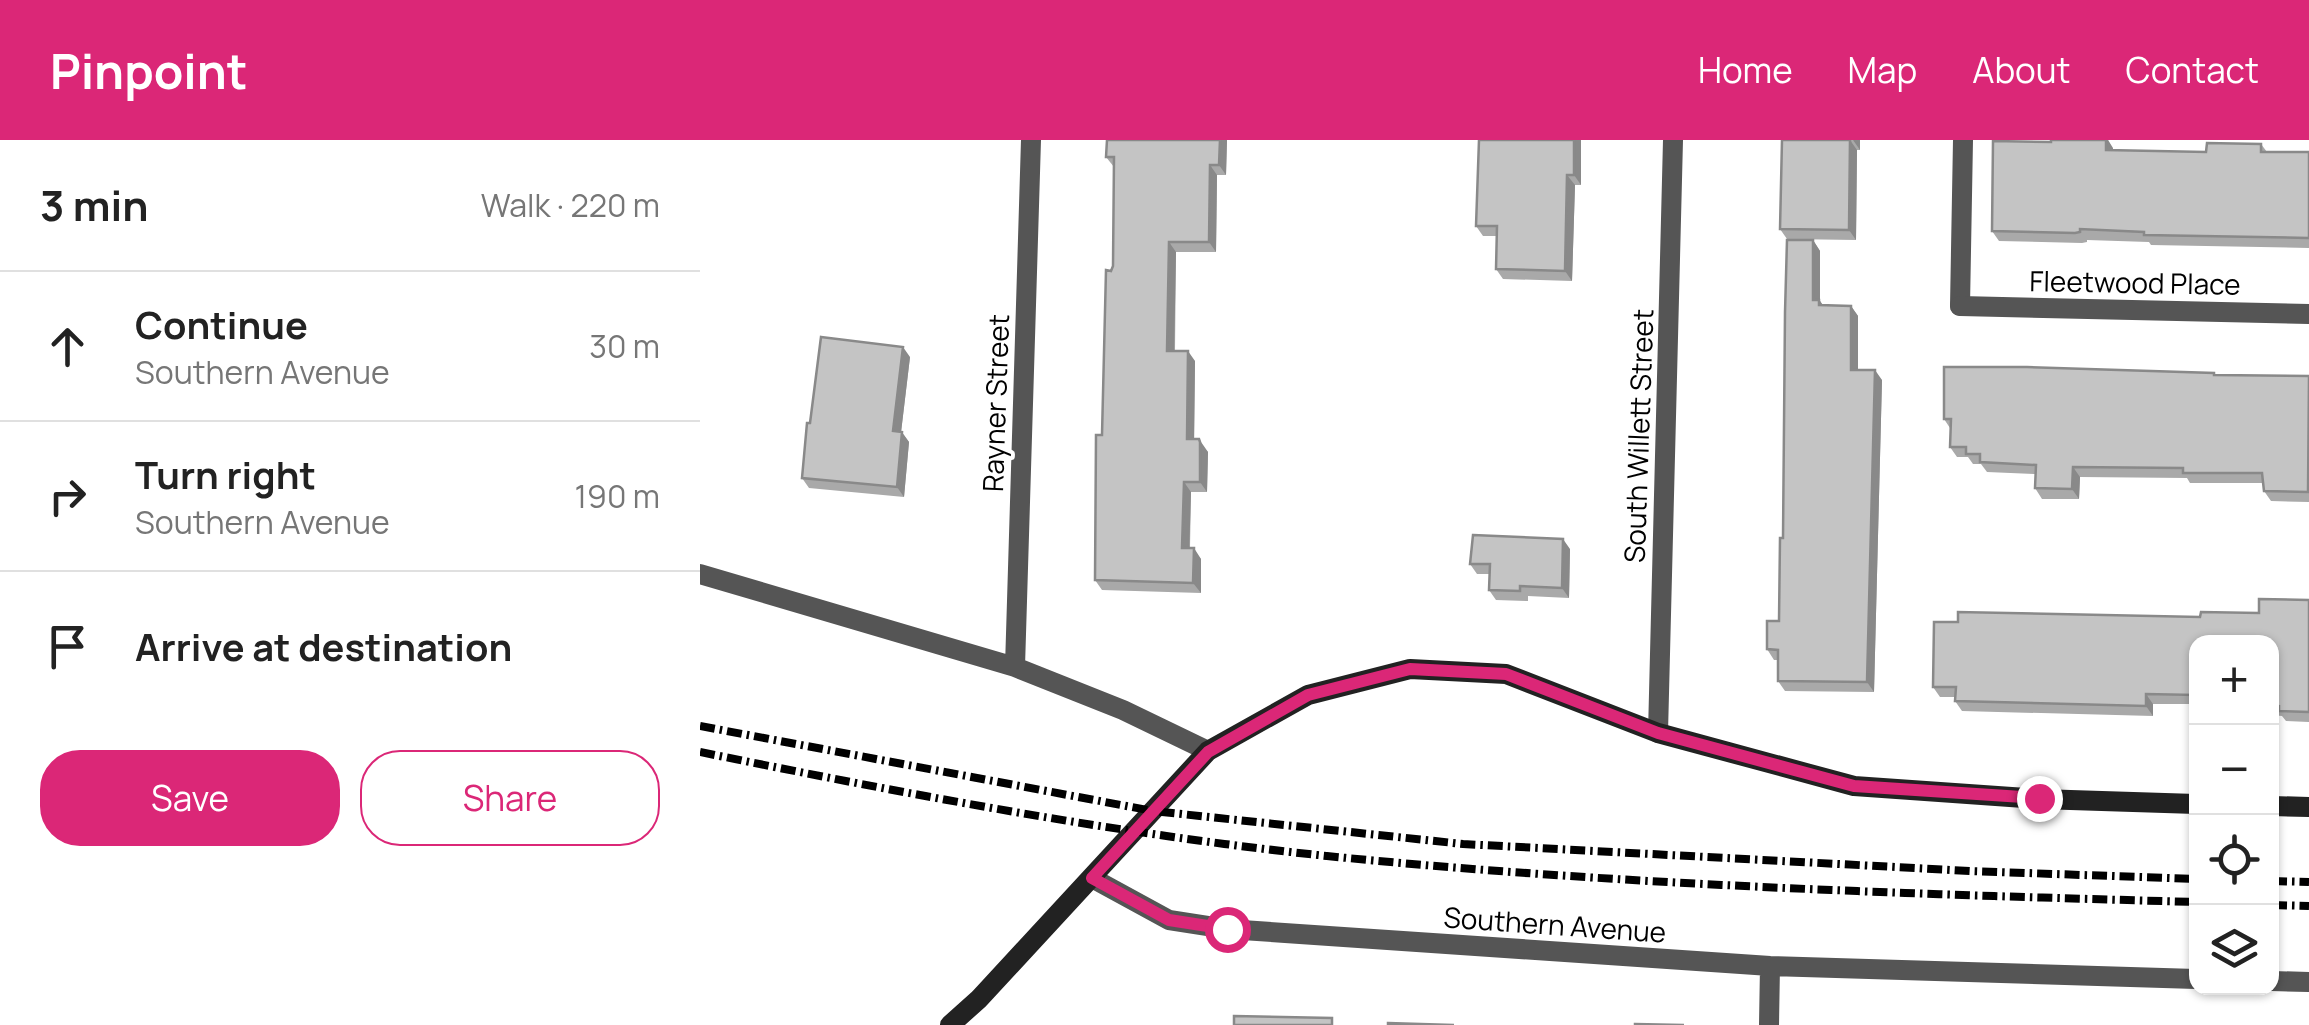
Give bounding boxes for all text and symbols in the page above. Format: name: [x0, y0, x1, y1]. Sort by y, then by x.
text: Pinpoint: [50, 38, 248, 103]
text: Home: [1698, 46, 1793, 94]
text: Map: [1848, 46, 1917, 94]
text: About: [1972, 46, 2071, 94]
text: Contact: [2126, 46, 2259, 94]
text: 3 min: [40, 176, 149, 234]
text: Walk · 220 m: [481, 183, 660, 227]
street label: Fleetwood Place: [2029, 261, 2241, 303]
text: Continue: [135, 298, 308, 350]
street label: South Willett Street: [1615, 308, 1661, 564]
street label: Rayner Street: [973, 313, 1017, 493]
icon: ahead: [40, 319, 95, 374]
text: 30 m: [589, 324, 660, 368]
text: Southern Avenue: [135, 350, 390, 394]
text: Turn right: [135, 448, 316, 500]
icon: right: [40, 469, 95, 524]
text: 190 m: [575, 474, 660, 518]
text: Southern Avenue: [135, 500, 390, 544]
icon: arrive: [40, 619, 95, 674]
text: Arrive at destination: [135, 620, 512, 672]
map controls: [2189, 635, 2279, 995]
button: +: [2189, 635, 2279, 725]
button: −: [2189, 725, 2279, 815]
button: Save: [40, 750, 340, 846]
button: Share: [360, 750, 660, 846]
route end: [2017, 776, 2063, 822]
button: locate: [2189, 815, 2279, 905]
street label: Southern Avenue: [1443, 897, 1667, 951]
button: layers: [2189, 905, 2279, 995]
route start: [1205, 907, 1251, 953]

